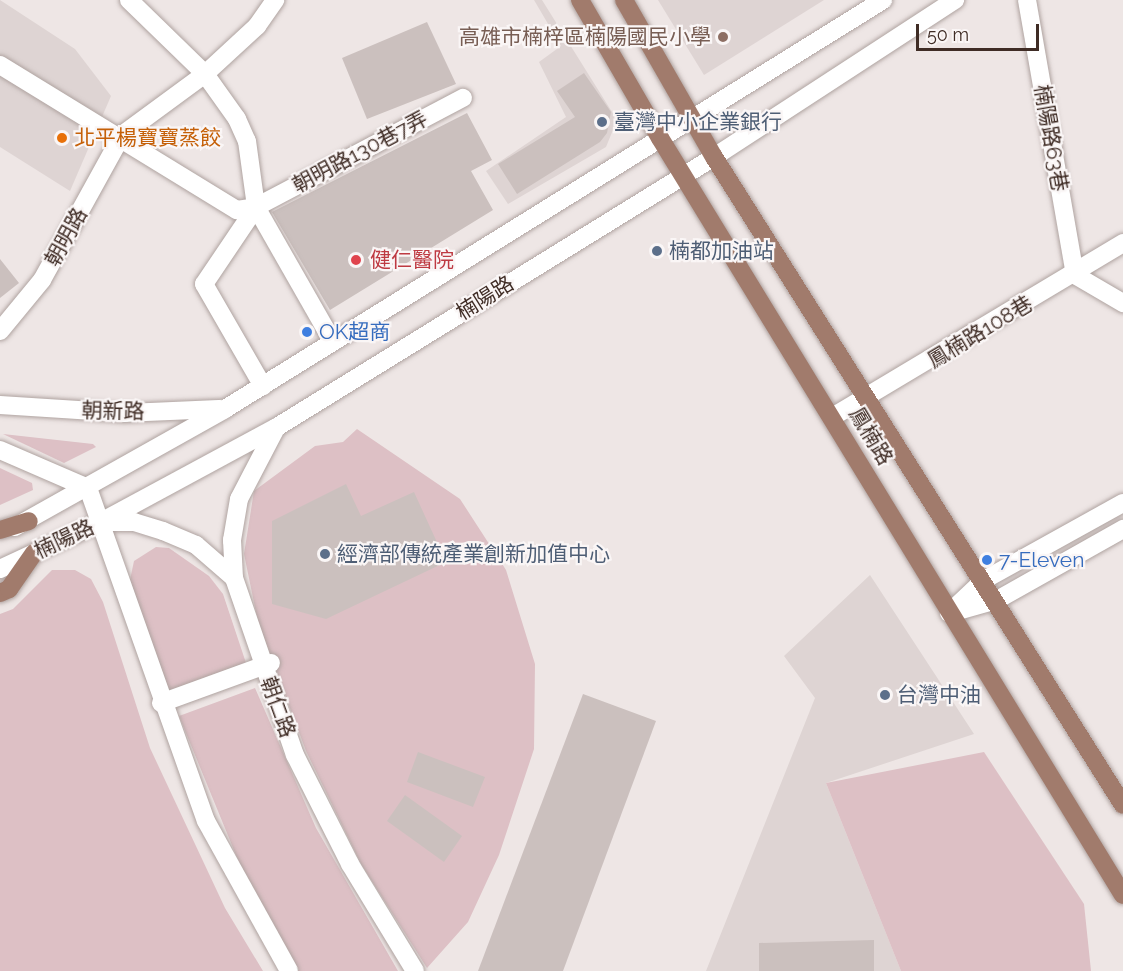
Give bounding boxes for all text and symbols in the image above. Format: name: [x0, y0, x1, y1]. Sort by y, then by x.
scale bar: [919, 12, 1042, 50]
place label: 高雄市楠梓區楠陽國民小學: [459, 24, 711, 50]
text: 50 m: [927, 24, 969, 45]
marker: 高雄市楠梓區楠陽國民小學: [716, 30, 730, 44]
street label: 楠陽路63巷: [1029, 83, 1073, 193]
street label: 朝明路130巷7弄: [288, 106, 432, 198]
place label: 臺灣中小企業銀行: [614, 109, 782, 135]
marker: 臺灣中小企業銀行: [595, 115, 609, 129]
place label: 北平楊寶寶蒸餃: [74, 125, 221, 151]
marker: 北平楊寶寶蒸餃: [55, 131, 69, 145]
street label: 朝明路: [40, 203, 92, 271]
place label: 楠都加油站: [669, 238, 774, 264]
marker: 楠都加油站: [650, 244, 664, 258]
place label: 健仁醫院: [370, 247, 454, 273]
marker: 健仁醫院: [347, 251, 365, 269]
street label: 楠陽路: [452, 271, 518, 325]
street label: 鳳楠路108巷: [923, 291, 1037, 373]
place label: OK超商: [319, 319, 390, 345]
marker: OK超商: [300, 325, 314, 339]
street label: 朝新路: [81, 398, 145, 424]
street label: 鳳楠路: [844, 403, 898, 469]
street label: 楠陽路: [30, 514, 98, 564]
place label: 經濟部傳統產業創新加值中心: [337, 541, 610, 567]
marker: 經濟部傳統產業創新加值中心: [318, 547, 332, 561]
place label: 7-Eleven: [999, 547, 1084, 573]
marker: 7-Eleven: [980, 553, 994, 567]
street label: 朝仁路: [255, 673, 301, 741]
place label: 台灣中油: [897, 682, 981, 708]
marker: 台灣中油: [878, 688, 892, 702]

